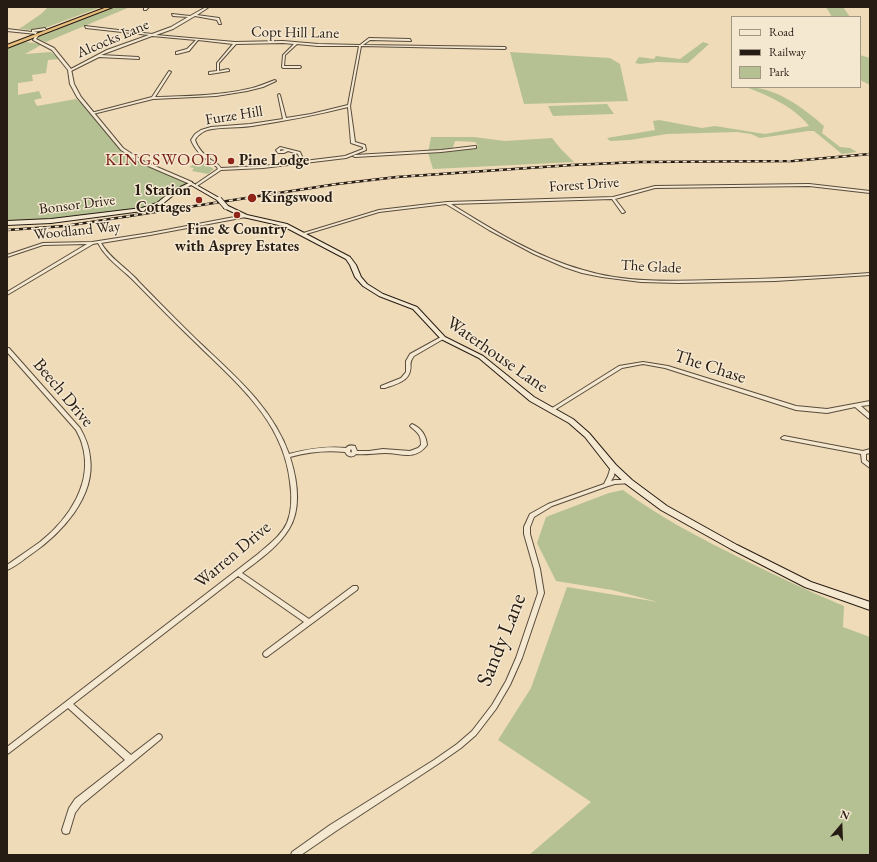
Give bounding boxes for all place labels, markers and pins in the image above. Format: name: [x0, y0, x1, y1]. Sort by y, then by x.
place label: Pine Lodge: [239, 152, 309, 170]
marker: Pine Lodge: [226, 156, 236, 166]
place label: 1 Station Cottages: [134, 182, 191, 217]
place label: Kingswood: [261, 189, 333, 207]
marker: Kingswood: [246, 192, 258, 204]
marker: 1 Station Cottages: [194, 195, 204, 205]
marker: Fine & Country with Asprey Estates: [232, 210, 242, 220]
place label: Fine & Country with Asprey Estates: [175, 221, 299, 256]

